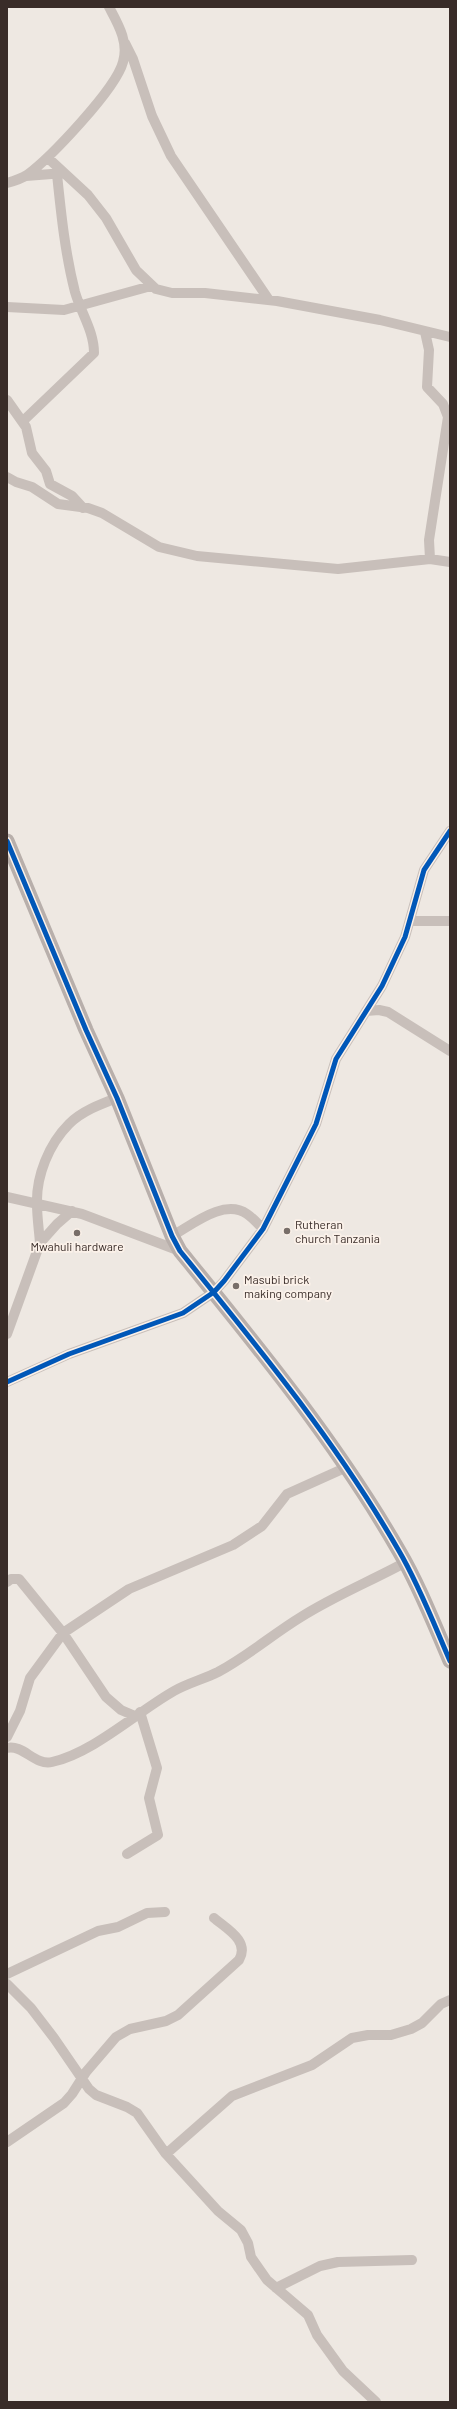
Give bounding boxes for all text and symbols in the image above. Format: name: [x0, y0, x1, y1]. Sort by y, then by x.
place label: Rutheran church Tanzania: [295, 1217, 380, 1245]
marker: Rutheran church Tanzania: [282, 1226, 292, 1236]
marker: Mwahuli hardware: [72, 1228, 82, 1238]
place label: Mwahuli hardware: [30, 1239, 124, 1253]
place label: Masubi brick making company: [244, 1272, 332, 1300]
marker: Masubi brick making company: [231, 1281, 241, 1291]

